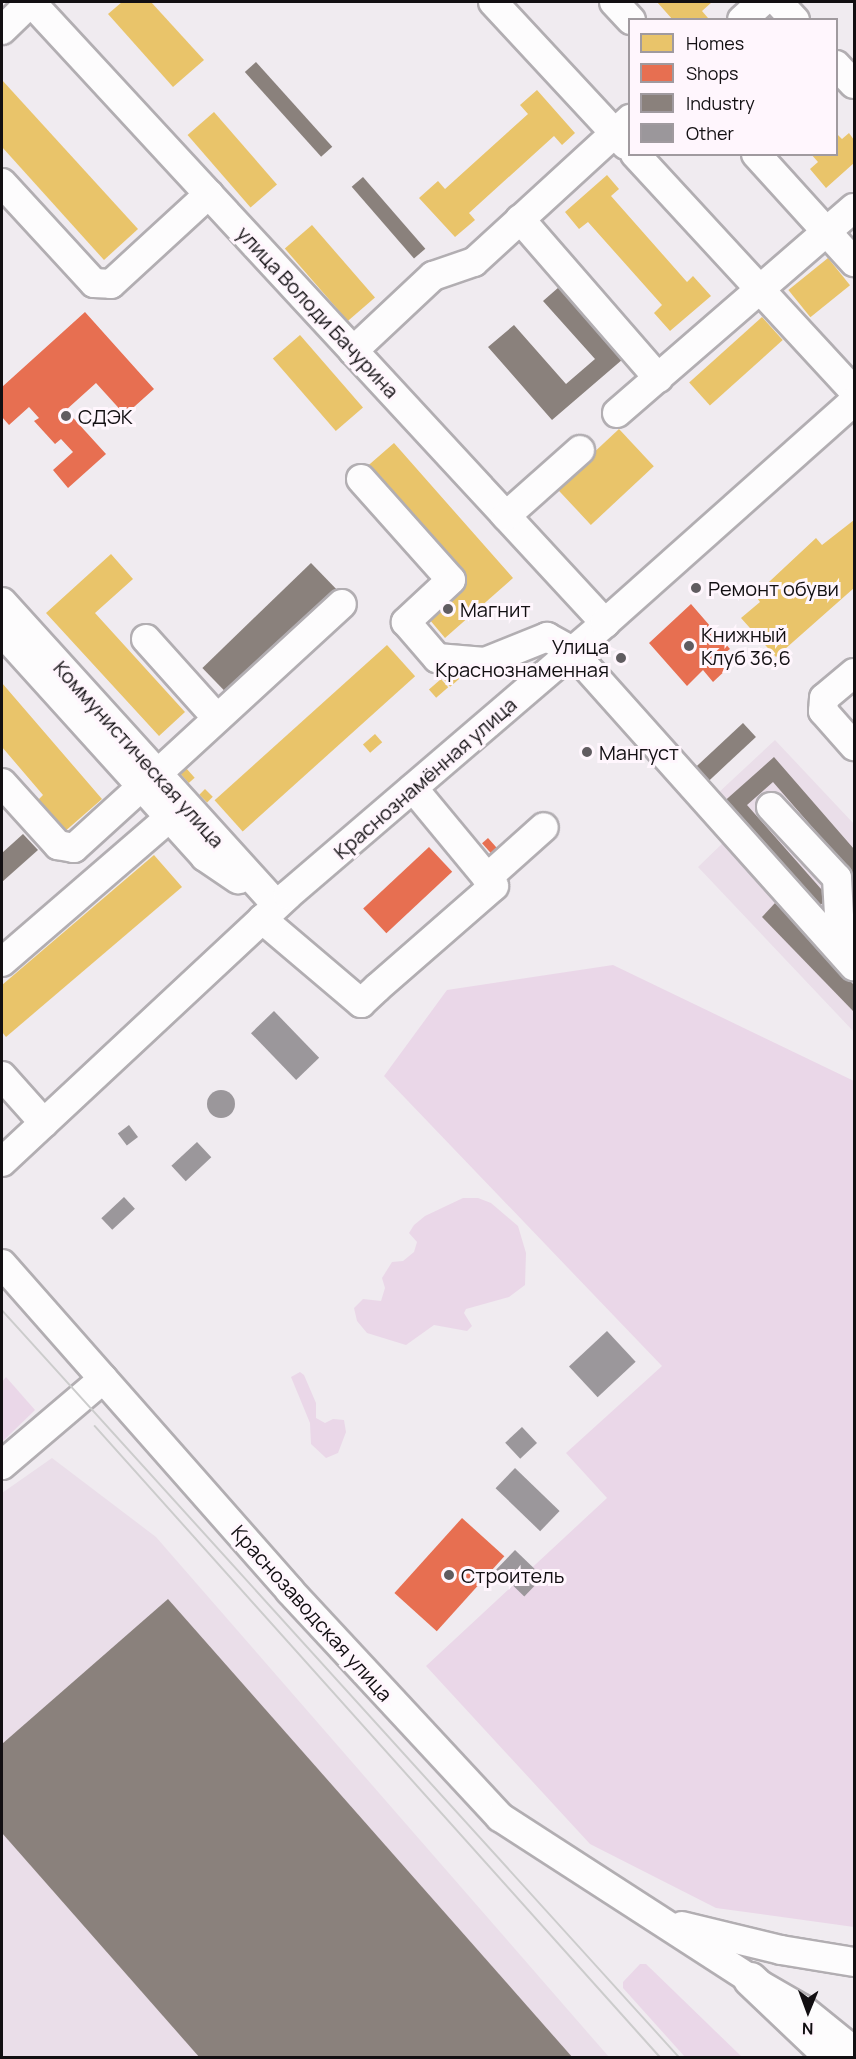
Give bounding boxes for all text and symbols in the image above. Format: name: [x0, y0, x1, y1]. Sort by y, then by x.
legend: [628, 18, 838, 156]
text: Homes: [686, 31, 744, 55]
text: Shops: [686, 61, 738, 85]
text: Industry: [686, 91, 755, 115]
text: Other: [686, 121, 734, 145]
street label: улица Володи Бачурина: [232, 221, 404, 403]
place label: СДЭК: [78, 404, 133, 428]
marker: СДЭК: [59, 409, 73, 423]
place label: Ремонт обуви: [708, 576, 839, 600]
marker: Ремонт обуви: [689, 581, 703, 595]
place label: Магнит: [460, 597, 531, 621]
marker: Магнит: [441, 602, 455, 616]
place label: Книжный Клуб 36,6: [701, 622, 791, 669]
place label: Улица Краснознаменная: [435, 634, 609, 681]
marker: Книжный Клуб 36,6: [682, 639, 696, 653]
marker: Улица Краснознаменная: [614, 651, 628, 665]
street label: Коммунистическая улица: [49, 656, 229, 852]
street label: Краснознамённая улица: [329, 692, 521, 864]
place label: Мангуст: [599, 740, 679, 764]
marker: Мангуст: [580, 745, 594, 759]
street label: Краснозаводская улица: [227, 1520, 397, 1706]
place label: Строитель: [461, 1563, 565, 1587]
marker: Строитель: [442, 1568, 456, 1582]
north arrow: [778, 1981, 838, 2041]
text: N: [802, 2018, 814, 2040]

